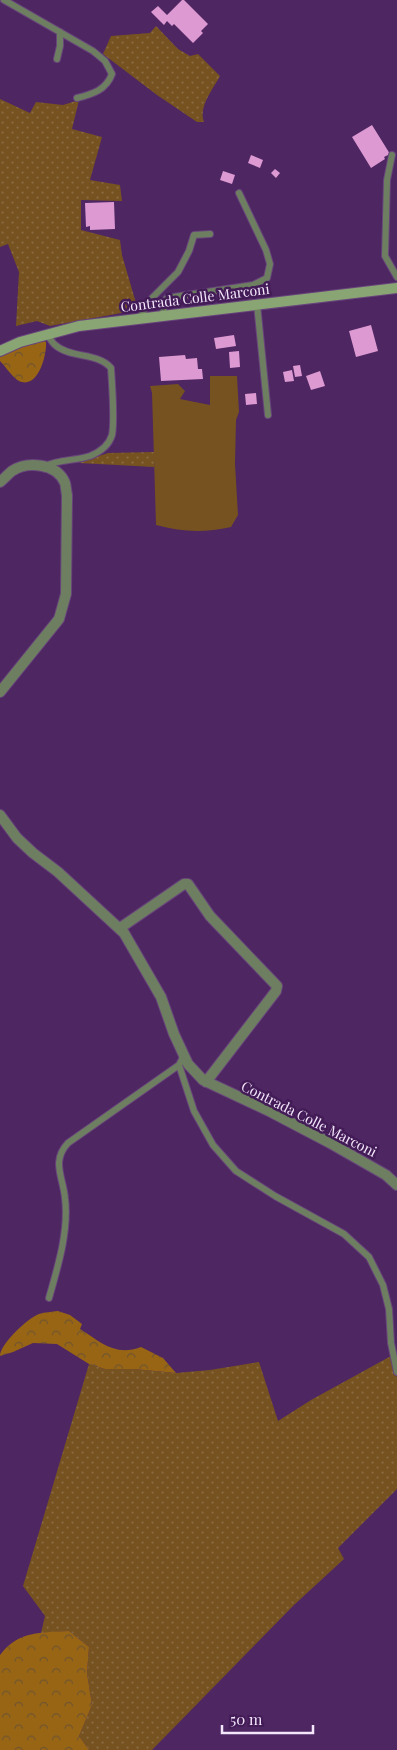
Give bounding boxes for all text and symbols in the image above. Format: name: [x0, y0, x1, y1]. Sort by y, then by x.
street label: Contrada Colle Marconi: [119, 279, 270, 316]
street label: Contrada Colle Marconi: [238, 1076, 380, 1161]
scale bar: [222, 1702, 313, 1734]
text: 50 m: [230, 1709, 263, 1729]

